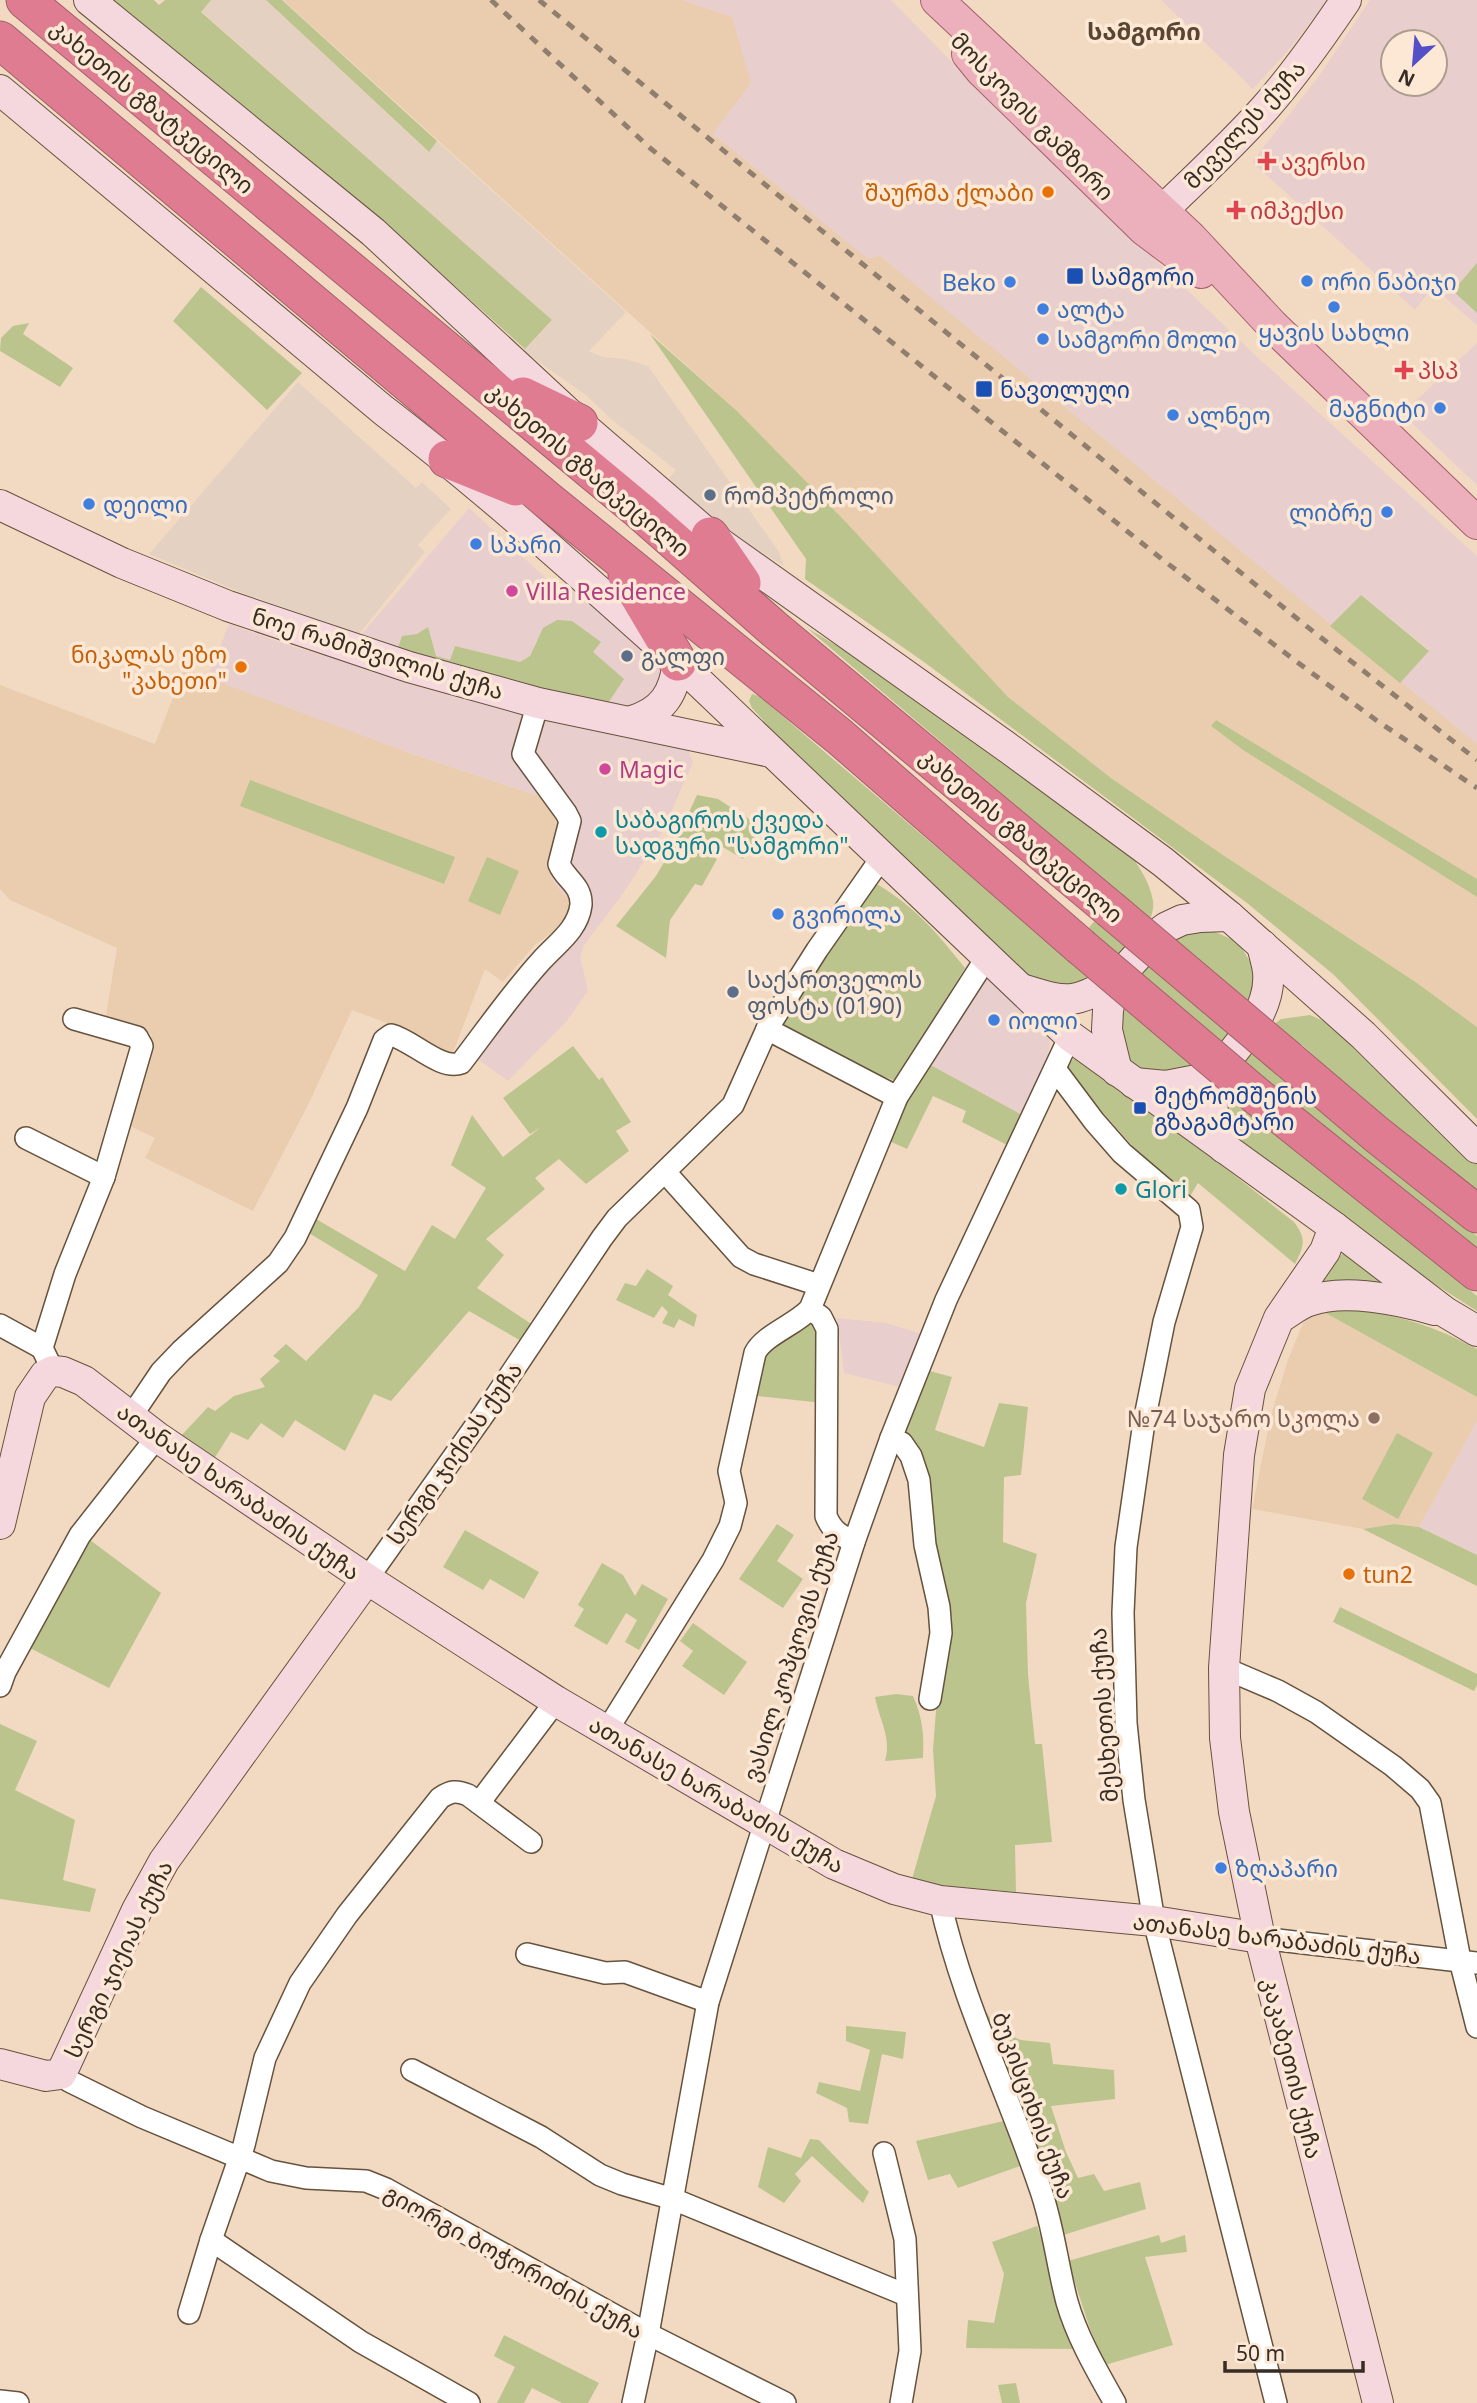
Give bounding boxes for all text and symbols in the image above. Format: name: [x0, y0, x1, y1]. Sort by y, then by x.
street label: კახეთის გზატკეცილი: [44, 11, 262, 201]
district label: სამგორი: [1087, 14, 1201, 47]
street label: მოსკოვის გამზირი: [944, 25, 1122, 207]
north arrow: [1379, 28, 1449, 98]
street label: მეველეს ქუჩა: [1176, 53, 1312, 195]
text: N: [1394, 63, 1419, 93]
place label: ავერსი: [1281, 145, 1366, 177]
marker: ავერსი: [1259, 153, 1275, 169]
place label: შაურმა ქლაბი: [865, 176, 1034, 208]
marker: შაურმა ქლაბი: [1040, 184, 1056, 200]
place label: იმპექსი: [1250, 194, 1344, 226]
marker: იმპექსი: [1228, 202, 1244, 218]
place label: სამგორი: [1091, 260, 1194, 292]
place label: ორი ნაბიჯი: [1321, 265, 1457, 297]
place label: Beko: [942, 266, 996, 298]
marker: სამგორი: [1065, 266, 1085, 286]
marker: ორი ნაბიჯი: [1299, 273, 1315, 289]
marker: Beko: [1002, 274, 1018, 290]
place label: ალტა: [1057, 293, 1125, 325]
marker: ყავის სახლი: [1326, 299, 1342, 315]
marker: ალტა: [1035, 301, 1051, 317]
place label: ყავის სახლი: [1259, 316, 1409, 348]
place label: სამგორი მოლი: [1057, 323, 1237, 355]
marker: სამგორი მოლი: [1035, 331, 1051, 347]
place label: პსპ: [1418, 354, 1458, 386]
marker: პსპ: [1396, 362, 1412, 378]
place label: ნავთლუღი: [1000, 373, 1130, 405]
street label: კახეთის გზატკეცილი: [480, 374, 698, 564]
marker: ნავთლუღი: [974, 379, 994, 399]
place label: მაგნიტი: [1329, 392, 1426, 424]
place label: ალნეო: [1187, 399, 1270, 431]
marker: მაგნიტი: [1432, 400, 1448, 416]
marker: ალნეო: [1165, 407, 1181, 423]
place label: რომპეტროლი: [724, 479, 894, 511]
marker: რომპეტროლი: [702, 487, 718, 503]
place label: დეილი: [103, 488, 188, 520]
marker: დეილი: [81, 496, 97, 512]
place label: ლიბრე: [1289, 496, 1373, 528]
marker: ლიბრე: [1379, 504, 1395, 520]
place label: სპარი: [490, 528, 561, 560]
marker: სპარი: [468, 536, 484, 552]
place label: Villa Residence: [526, 575, 686, 607]
marker: Villa Residence: [504, 583, 520, 599]
street label: ნოე რამიშვილის ქუჩა: [248, 599, 508, 707]
place label: ნიკალას ეზო "კახეთი": [71, 638, 227, 696]
place label: გალფი: [641, 640, 725, 672]
marker: გალფი: [619, 648, 635, 664]
marker: ნიკალას ეზო "კახეთი": [233, 659, 249, 675]
street label: კახეთის გზატკეცილი: [913, 740, 1131, 930]
place label: Magic: [619, 753, 684, 785]
marker: Magic: [597, 761, 613, 777]
place label: საბაგიროს ქვედა სადგური "სამგორი": [615, 803, 849, 861]
marker: საბაგიროს ქვედა სადგური "სამგორი": [593, 824, 609, 840]
place label: გვირილა: [792, 898, 902, 930]
marker: გვირილა: [770, 906, 786, 922]
place label: საქართველოს ფოსტა (0190): [747, 963, 922, 1021]
marker: საქართველოს ფოსტა (0190): [725, 984, 741, 1000]
place label: იოლი: [1008, 1004, 1078, 1036]
marker: იოლი: [986, 1012, 1002, 1028]
place label: მეტრომშენის გზაგამტარი: [1154, 1079, 1317, 1137]
marker: მეტრომშენის გზაგამტარი: [1132, 1100, 1148, 1116]
place label: Glori: [1135, 1173, 1187, 1205]
marker: Glori: [1113, 1181, 1129, 1197]
street label: სერგი ჯიქიას ქუჩა: [379, 1355, 529, 1551]
street label: ათანასე ხარაბაძის ქუჩა: [111, 1395, 367, 1587]
place label: №74 საჯარო სკოლა: [1127, 1402, 1360, 1434]
marker: №74 საჯარო სკოლა: [1366, 1410, 1382, 1426]
street label: ვასილ კოპცოვის ქუჩა: [734, 1527, 846, 1785]
place label: tun2: [1363, 1558, 1413, 1590]
marker: tun2: [1341, 1566, 1357, 1582]
street label: მესხეთის ქუჩა: [1081, 1627, 1125, 1803]
street label: ათანასე ხარაბაძის ქუჩა: [583, 1708, 851, 1880]
place label: ზღაპარი: [1235, 1852, 1338, 1884]
street label: სერგი ჯიქიას ქუჩა: [56, 1855, 180, 2063]
marker: ზღაპარი: [1213, 1860, 1229, 1876]
street label: ათანასე ხარაბაძის ქუჩა: [1131, 1904, 1423, 1972]
street label: კაკაბეთის ქუჩა: [1255, 1974, 1331, 2162]
street label: ბუკისციხის ქუჩა: [985, 2007, 1083, 2203]
street label: გიორგი ბოჭორიძის ქუჩა: [379, 2176, 649, 2346]
scale bar: [1225, 2330, 1363, 2374]
text: 50 m: [1236, 2339, 1285, 2367]

